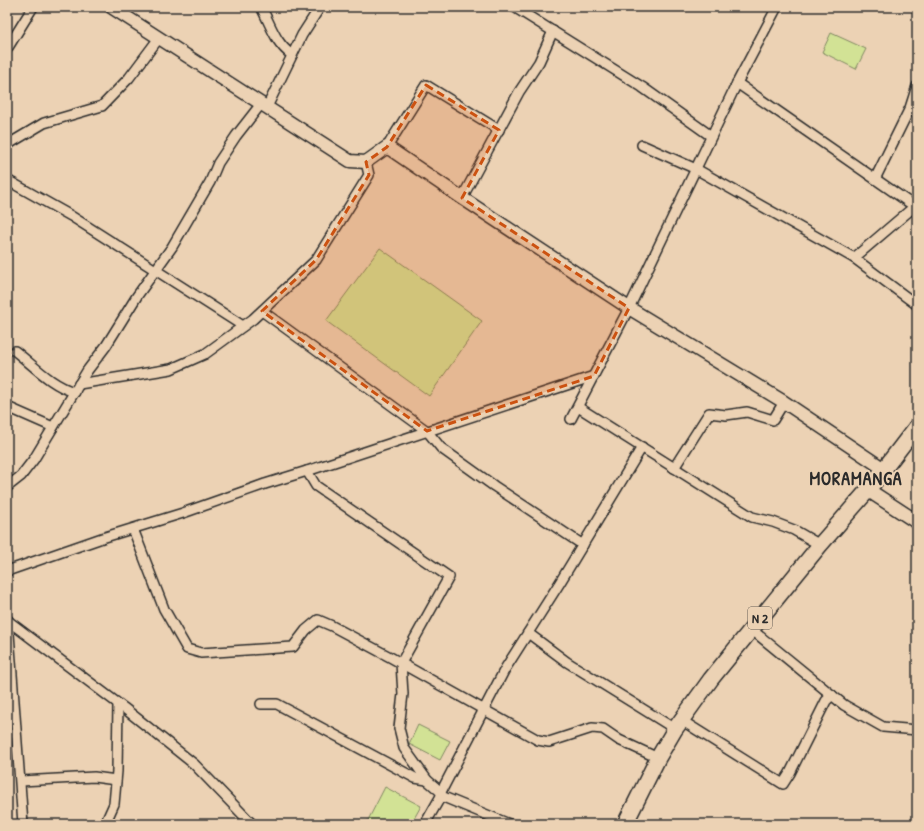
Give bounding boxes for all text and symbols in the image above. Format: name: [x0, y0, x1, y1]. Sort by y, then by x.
district label: MORAMANGA: [809, 466, 903, 491]
road number: N 2: [748, 607, 772, 629]

